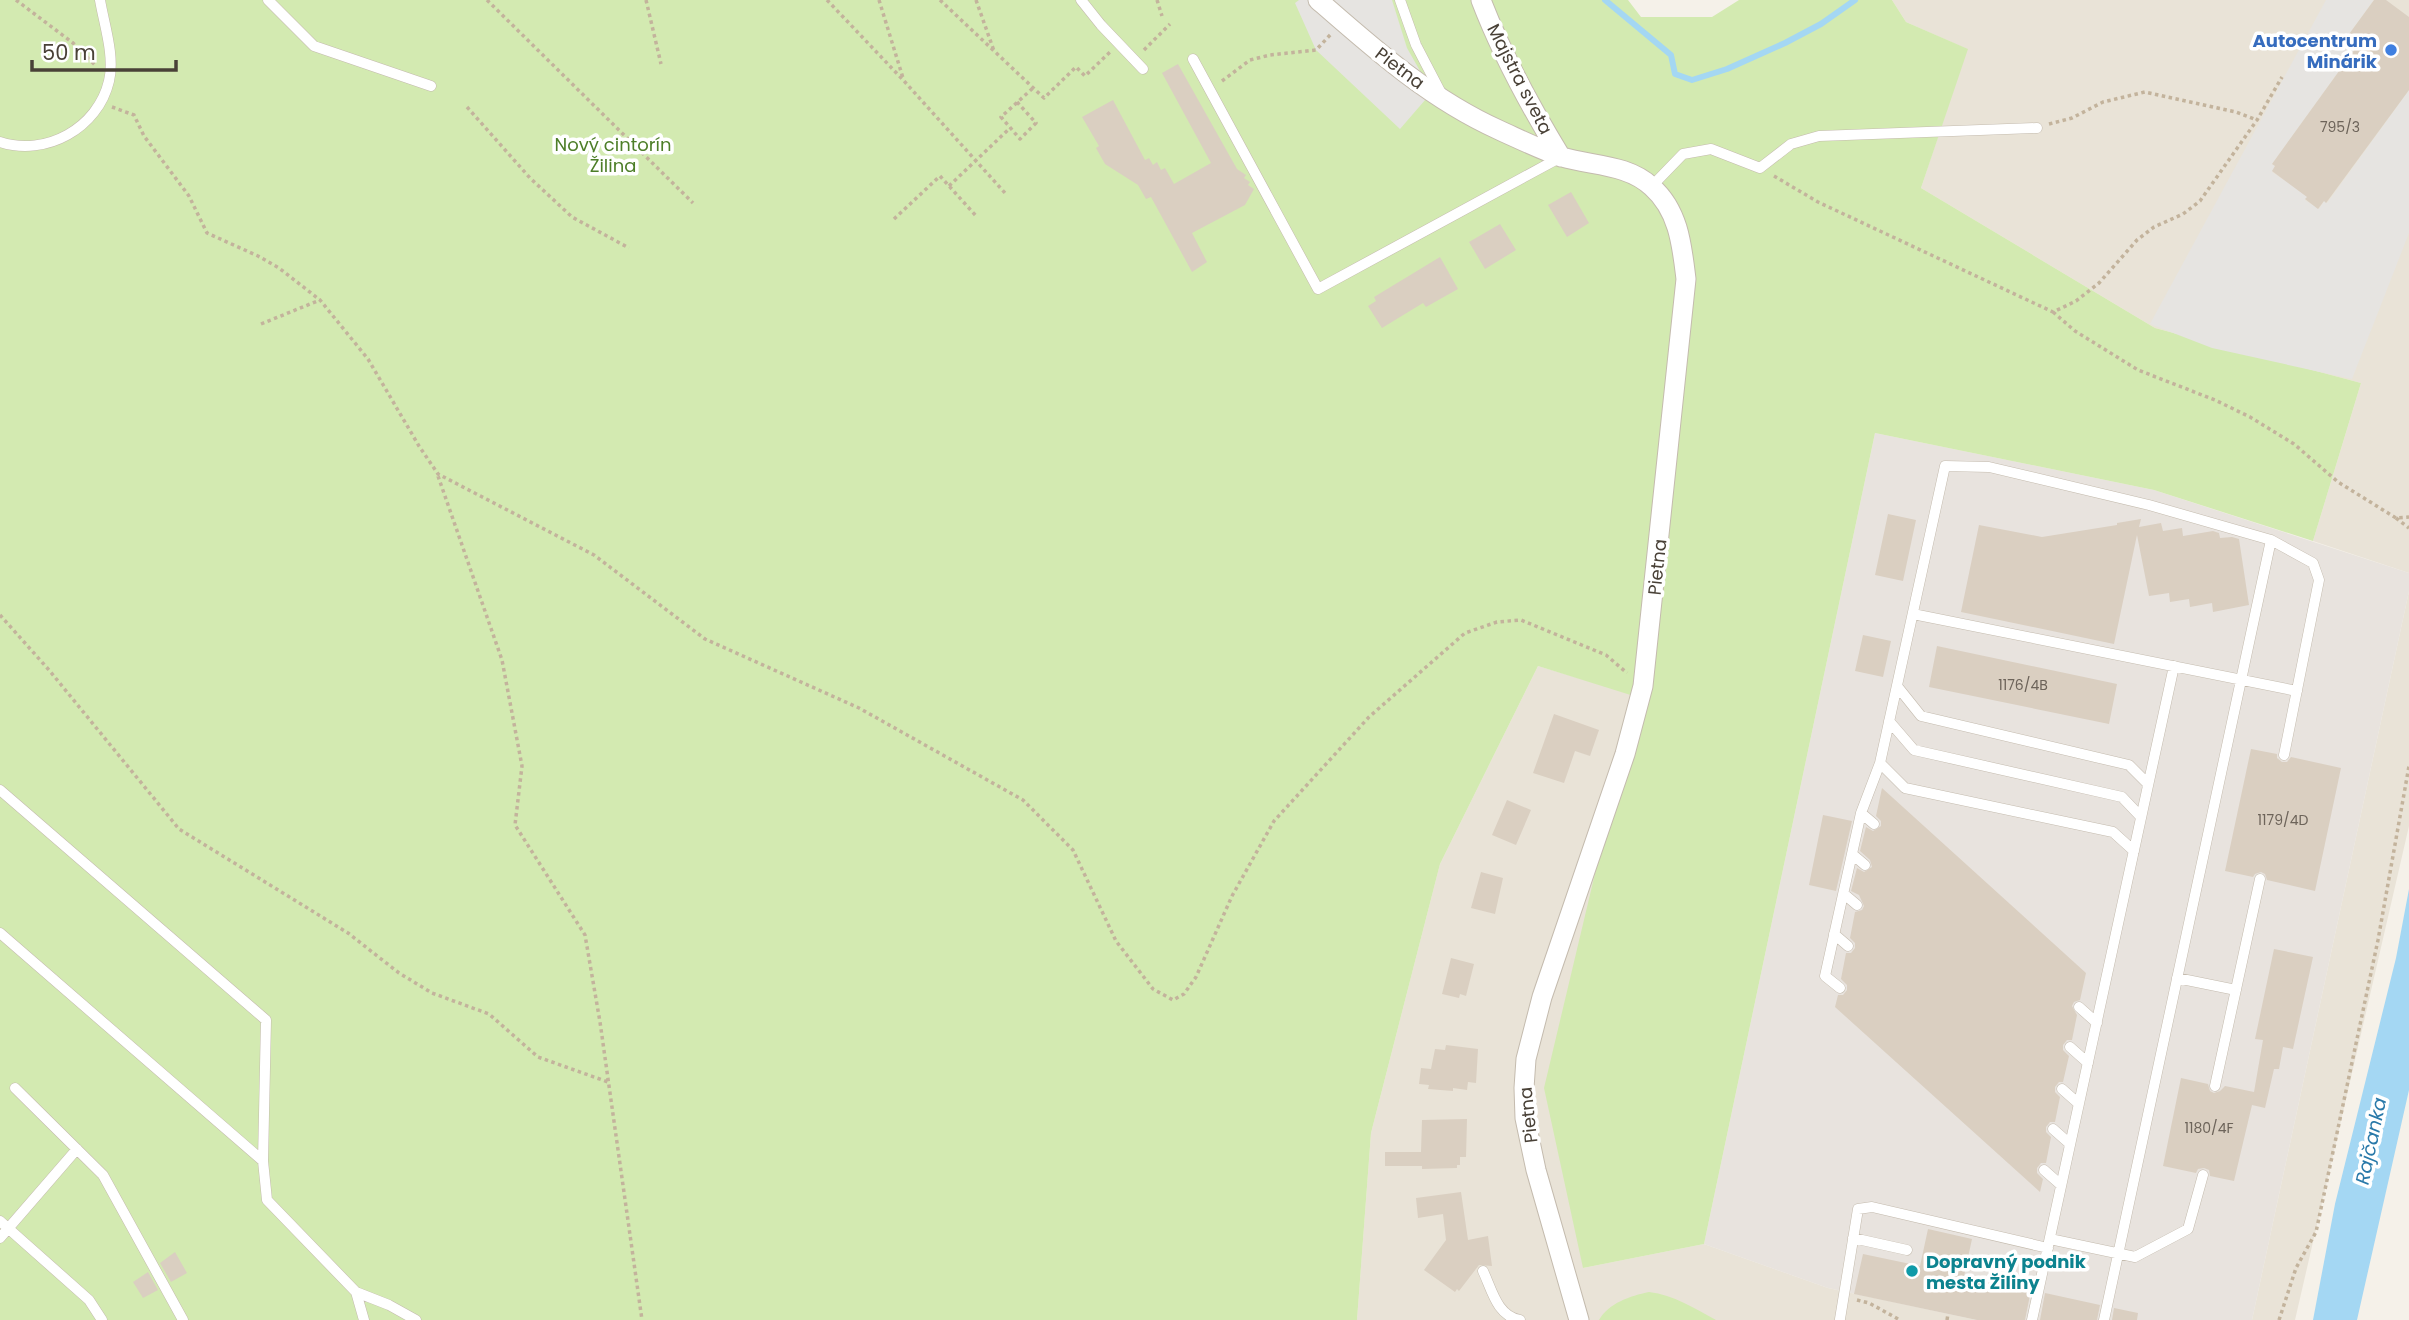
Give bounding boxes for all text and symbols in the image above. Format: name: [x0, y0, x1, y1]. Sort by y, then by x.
street label: Majstra sveta: [1481, 19, 1559, 139]
scale bar: [32, 28, 175, 72]
place label: Autocentrum Minárik: [2253, 28, 2378, 74]
text: 50 m: [42, 38, 96, 67]
street label: Pietna: [1370, 41, 1430, 95]
marker: Autocentrum Minárik: [2383, 42, 2399, 58]
house number: 795/3: [2320, 117, 2360, 137]
park label: Nový cintorín Žilina: [555, 132, 671, 178]
street label: Pietna: [1642, 538, 1672, 596]
house number: 1176/4B: [1998, 675, 2048, 695]
house number: 1179/4D: [2258, 810, 2308, 830]
street label: Pietna: [1513, 1086, 1543, 1144]
water label: Rajčanka: [2349, 1095, 2393, 1187]
house number: 1180/4F: [2184, 1118, 2234, 1138]
place label: Dopravný podnik mesta Žiliny: [1926, 1249, 2087, 1295]
marker: Dopravný podnik mesta Žiliny: [1904, 1263, 1920, 1279]

